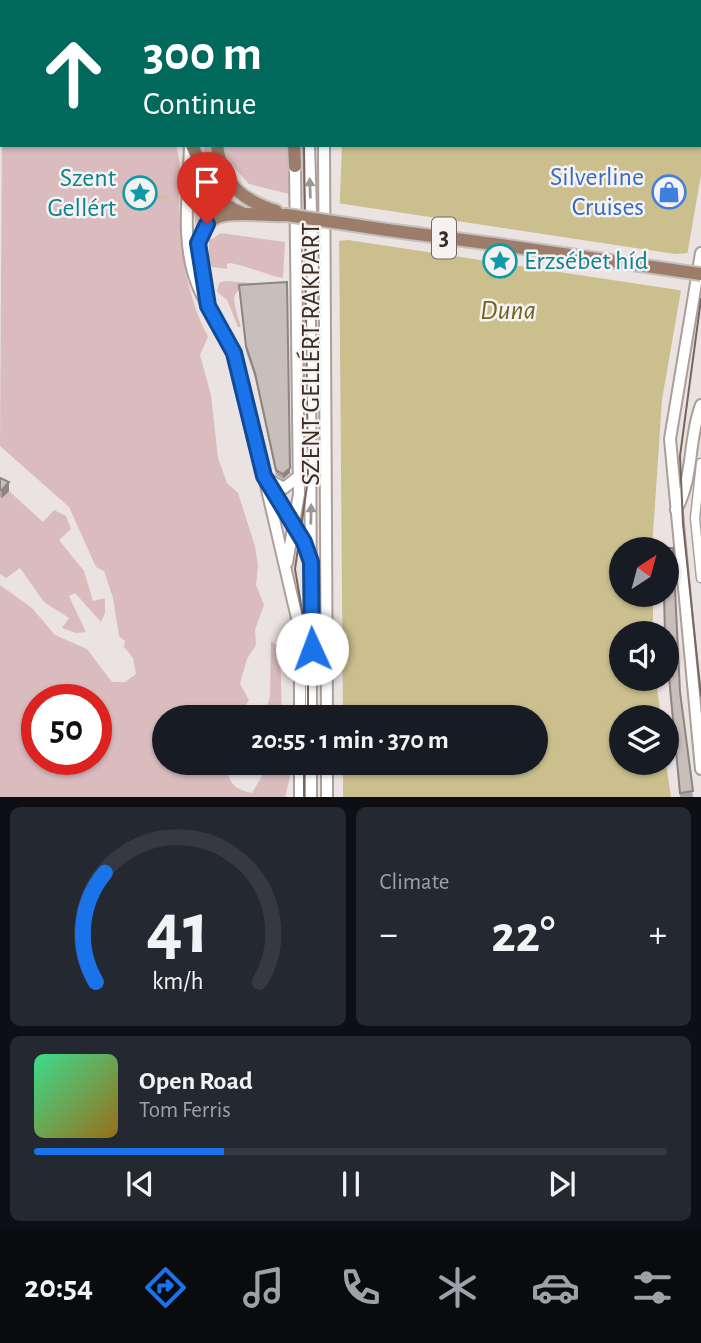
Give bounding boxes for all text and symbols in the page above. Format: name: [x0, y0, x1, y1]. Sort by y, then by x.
icon: ahead: [28, 28, 119, 119]
text: 300 m: [143, 30, 262, 79]
text: Continue: [143, 88, 256, 120]
pin: [177, 152, 237, 224]
icon: arrive: [188, 163, 226, 201]
place label: Silverline Cruises: [550, 164, 644, 220]
place label: Szent Gellért: [47, 165, 116, 221]
shop icon: Silverline Cruises: [650, 173, 688, 211]
place icon: Szent Gellért: [121, 174, 159, 212]
one-way arrow: [304, 177, 315, 199]
road number: 3: [432, 218, 456, 258]
street label: SZENT GELLÉRT RAKPART: [296, 222, 324, 485]
place icon: Erzsébet híd: [481, 242, 519, 280]
place label: Erzsébet híd: [524, 248, 648, 274]
water label: Duna: [480, 297, 536, 325]
one-way arrow: [306, 503, 317, 525]
north arrow: [609, 537, 679, 607]
map controls: [609, 537, 679, 775]
position arrow: [275, 612, 349, 686]
button: sound: [609, 621, 679, 691]
speed limit sign: 50: [21, 684, 112, 775]
button: layers: [609, 705, 679, 775]
text: 20:55 · 1 min · 370 m: [251, 727, 449, 753]
text: Climate: [380, 871, 449, 894]
text: 41: [146, 895, 209, 968]
text: 22°: [491, 909, 555, 961]
text: −: [380, 916, 398, 954]
text: +: [649, 916, 667, 954]
text: km/h: [152, 969, 204, 994]
text: Open Road: [139, 1068, 253, 1094]
text: Tom Ferris: [139, 1099, 231, 1122]
icon: previous: [121, 1165, 159, 1203]
icon: pause: [332, 1165, 370, 1203]
icon: next: [543, 1165, 581, 1203]
icon: directions: [141, 1263, 190, 1312]
icon: music: [239, 1263, 288, 1312]
icon: phone: [336, 1263, 385, 1312]
icon: climate: [433, 1263, 482, 1312]
icon: car: [531, 1263, 580, 1312]
icon: filters: [628, 1263, 677, 1312]
text: 20:54: [24, 1271, 93, 1303]

